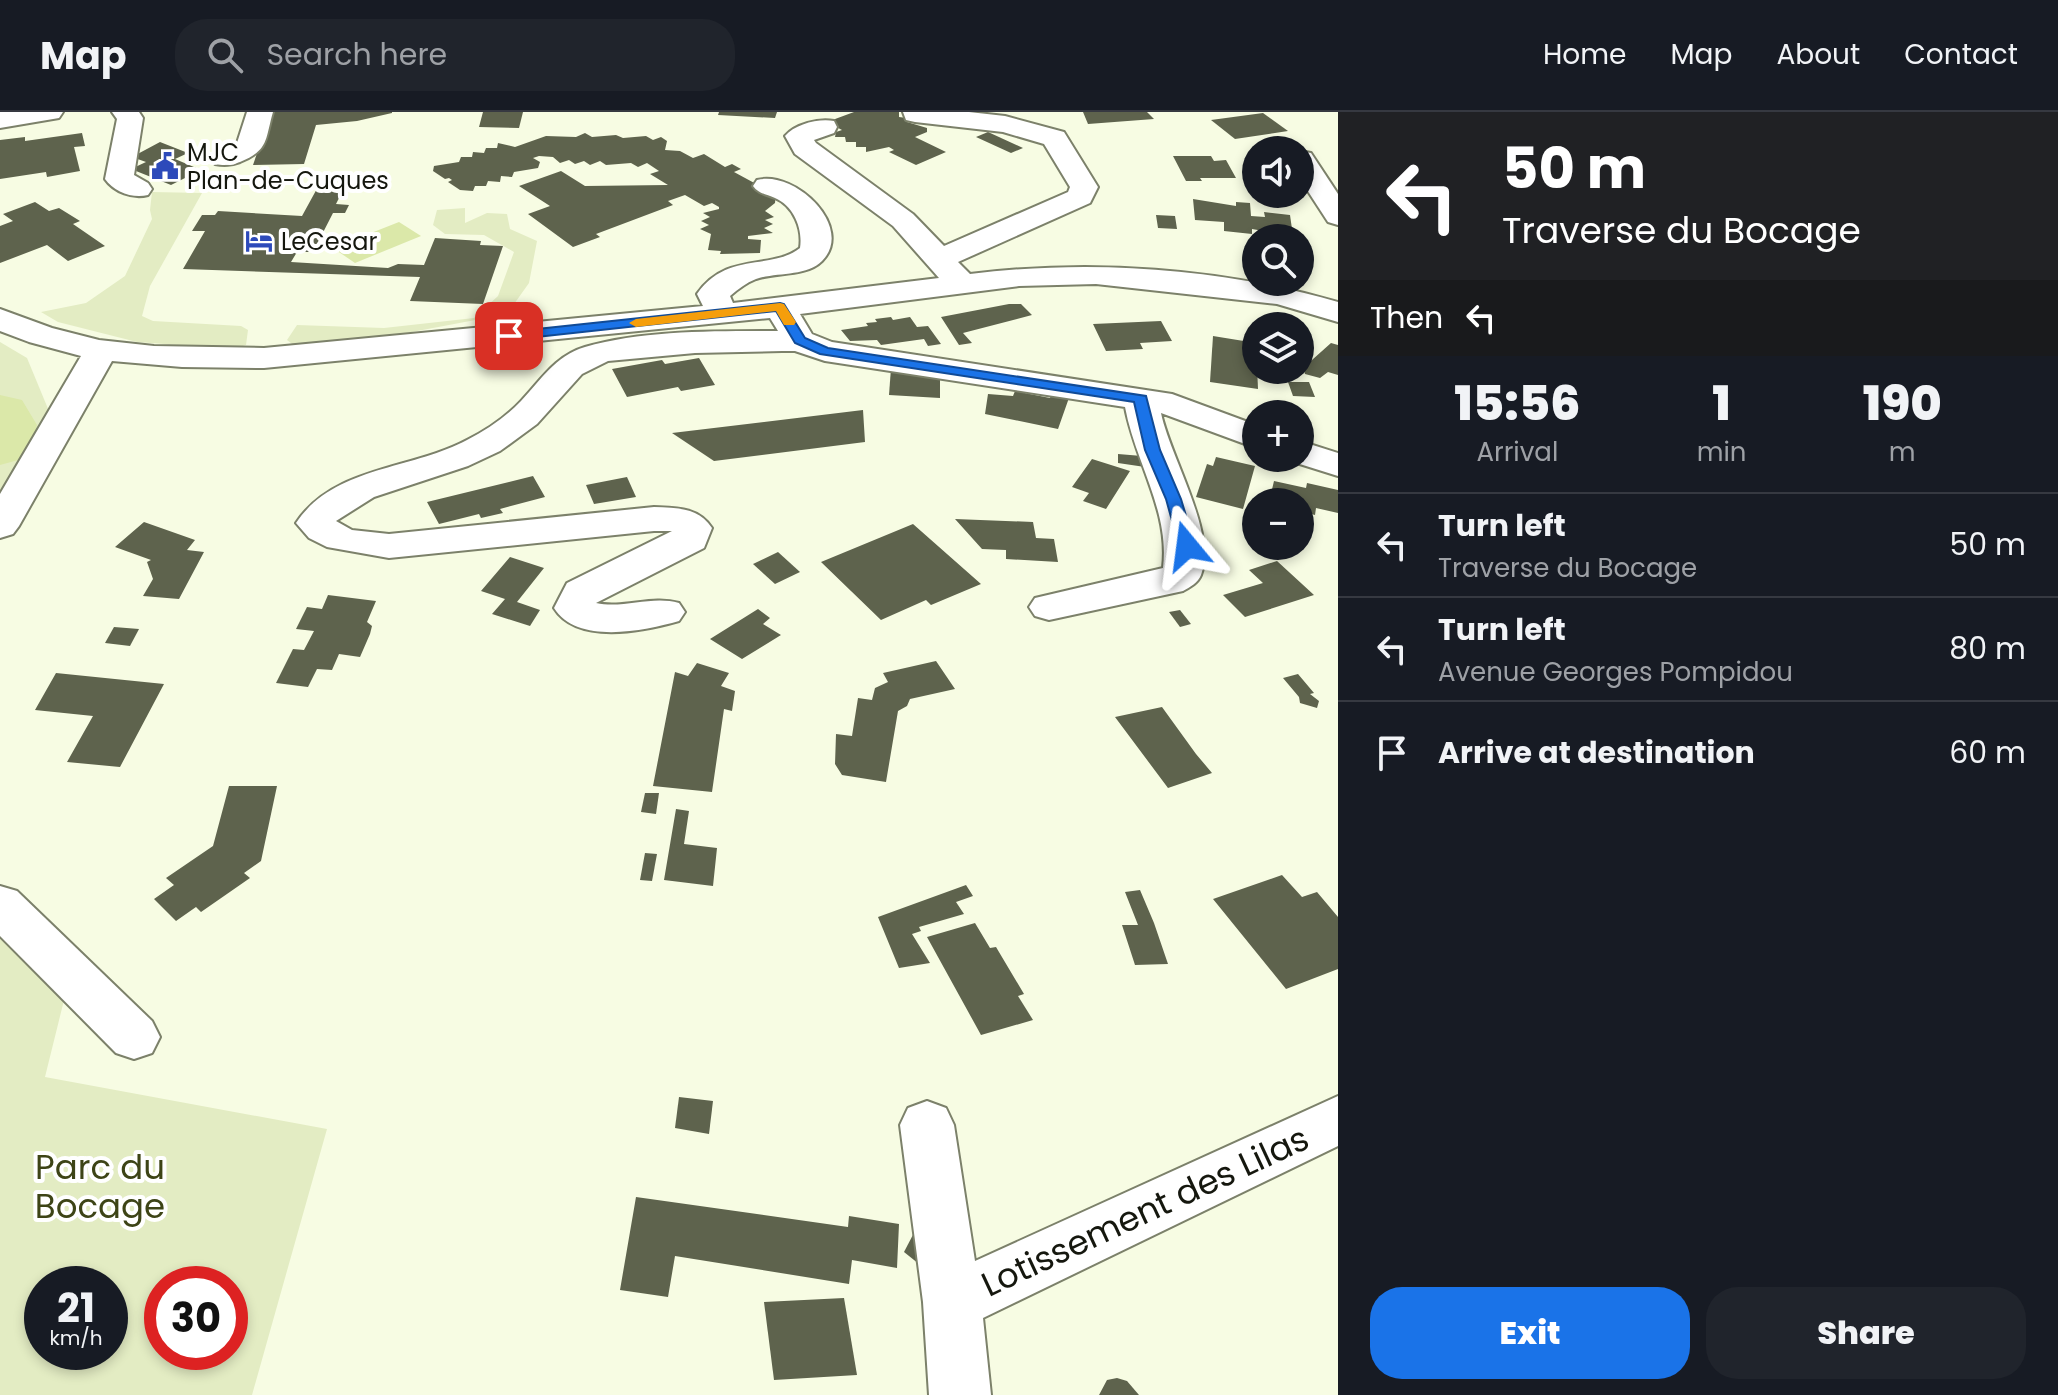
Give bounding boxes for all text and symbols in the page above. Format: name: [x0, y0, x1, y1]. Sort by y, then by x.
search box: [175, 19, 735, 91]
text: Map: [40, 29, 127, 82]
icon: search: [203, 33, 247, 77]
text: Search here: [267, 33, 447, 76]
text: Home: [1543, 35, 1626, 74]
text: Map: [1670, 35, 1732, 74]
text: About: [1776, 35, 1860, 74]
text: Contact: [1904, 35, 2018, 74]
text: 50 m: [1502, 129, 1646, 208]
place label: MJC Plan-de-Cuques: [187, 136, 389, 197]
map controls: [1242, 136, 1314, 560]
button: sound: [1242, 136, 1314, 208]
icon: left: [1370, 144, 1474, 248]
public building icon: MJC Plan-de-Cuques: [150, 151, 180, 181]
text: Traverse du Bocage: [1502, 205, 1861, 256]
button: search: [1242, 224, 1314, 296]
place label: LeCesar: [281, 225, 377, 258]
hotel icon: LeCesar: [244, 226, 274, 256]
text: Then: [1370, 296, 1443, 339]
icon: left: [1459, 296, 1503, 340]
pin: [475, 302, 543, 370]
button: layers: [1242, 312, 1314, 384]
icon: arrive: [487, 314, 531, 358]
text: 15:56: [1454, 370, 1581, 437]
text: 1: [1712, 370, 1731, 437]
text: 190: [1863, 370, 1942, 437]
button: +: [1242, 400, 1314, 472]
text: Arrival: [1476, 434, 1558, 470]
text: min: [1697, 434, 1747, 470]
text: m: [1889, 434, 1916, 470]
button: −: [1242, 488, 1314, 560]
position arrow: [1145, 504, 1229, 588]
text: Turn left: [1438, 504, 1566, 547]
icon: left: [1370, 523, 1414, 567]
text: 50 m: [1949, 523, 2026, 566]
text: Traverse du Bocage: [1438, 550, 1697, 586]
text: Turn left: [1438, 608, 1566, 651]
icon: left: [1370, 627, 1414, 671]
text: 80 m: [1949, 627, 2026, 670]
text: Avenue Georges Pompidou: [1438, 654, 1793, 690]
icon: arrive: [1370, 731, 1414, 775]
text: Arrive at destination: [1438, 731, 1755, 774]
text: 60 m: [1949, 731, 2026, 774]
street label: Lotissement des Lilas: [973, 1114, 1317, 1308]
park label: Parc du Bocage: [35, 1143, 165, 1230]
speed limit sign: 30: [144, 1266, 248, 1370]
text: 21: [57, 1280, 95, 1336]
button: Exit: [1370, 1287, 1690, 1379]
button: Share: [1706, 1287, 2026, 1379]
text: km/h: [49, 1324, 103, 1352]

